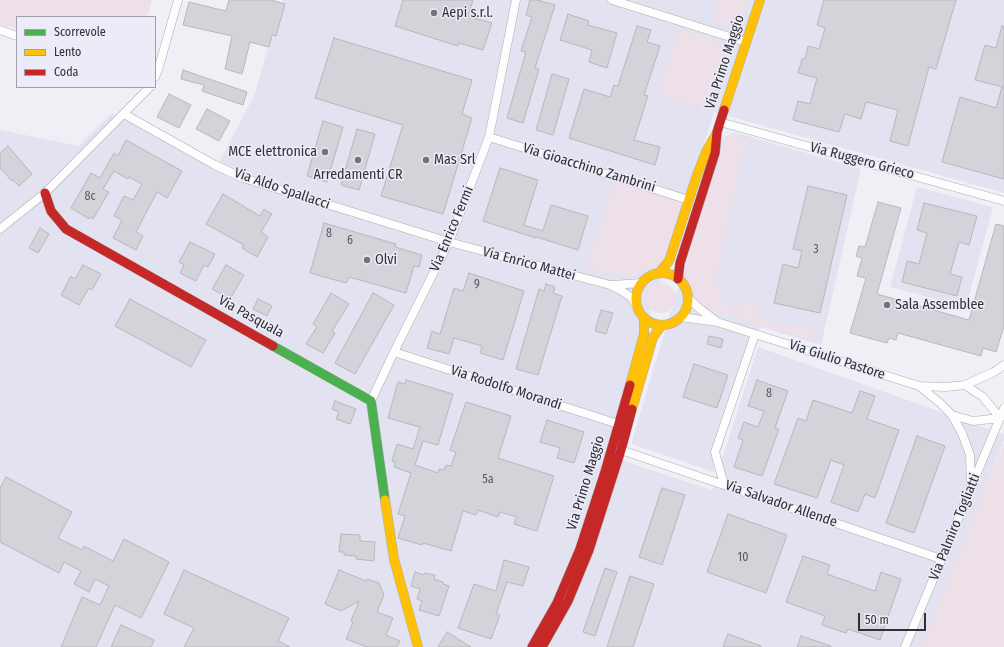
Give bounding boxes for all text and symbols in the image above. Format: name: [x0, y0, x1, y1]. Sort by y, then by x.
place label: Aepi s.r.l.: [442, 5, 493, 21]
marker: Aepi s.r.l.: [429, 8, 439, 18]
street label: Via Primo Maggio: [702, 13, 748, 111]
legend: [16, 16, 156, 88]
text: Scorrevole: [54, 25, 106, 39]
text: Lento: [54, 45, 81, 59]
text: Coda: [54, 65, 78, 79]
street label: Via Ruggero Grieco: [808, 139, 916, 183]
street label: Via Gioacchino Zambrini: [521, 140, 657, 196]
place label: MCE elettronica: [228, 144, 317, 160]
marker: MCE elettronica: [320, 147, 330, 157]
place label: Mas Srl: [434, 152, 476, 168]
marker: Arredamenti CR: [353, 155, 363, 165]
marker: Mas Srl: [421, 155, 431, 165]
street label: Via Aldo Spallacci: [232, 165, 332, 213]
place label: Arredamenti CR: [313, 167, 403, 183]
street label: Via Enrico Fermi: [426, 184, 478, 274]
house number: 8c: [84, 190, 96, 204]
house number: 8: [326, 227, 332, 241]
house number: 6: [347, 234, 353, 248]
house number: 3: [813, 243, 819, 257]
street label: Via Enrico Mattei: [481, 244, 577, 284]
place label: Olvi: [375, 252, 397, 268]
marker: Olvi: [362, 255, 372, 265]
house number: 9: [474, 278, 480, 292]
street label: Via Pasquala: [215, 292, 287, 342]
place label: Sala Assemblee: [895, 297, 984, 313]
marker: Sala Assemblee: [882, 300, 892, 310]
street label: Via Giulio Pastore: [787, 337, 887, 383]
street label: Via Rodolfo Morandi: [448, 362, 564, 414]
house number: 8: [766, 387, 772, 401]
street label: Via Primo Maggio: [564, 433, 608, 533]
street label: Via Palmiro Togliatti: [926, 471, 984, 583]
house number: 5a: [482, 473, 494, 487]
street label: Via Salvador Allende: [723, 477, 839, 531]
house number: 10: [738, 551, 748, 565]
scale bar: [860, 605, 928, 631]
text: 50 m: [865, 613, 889, 627]

